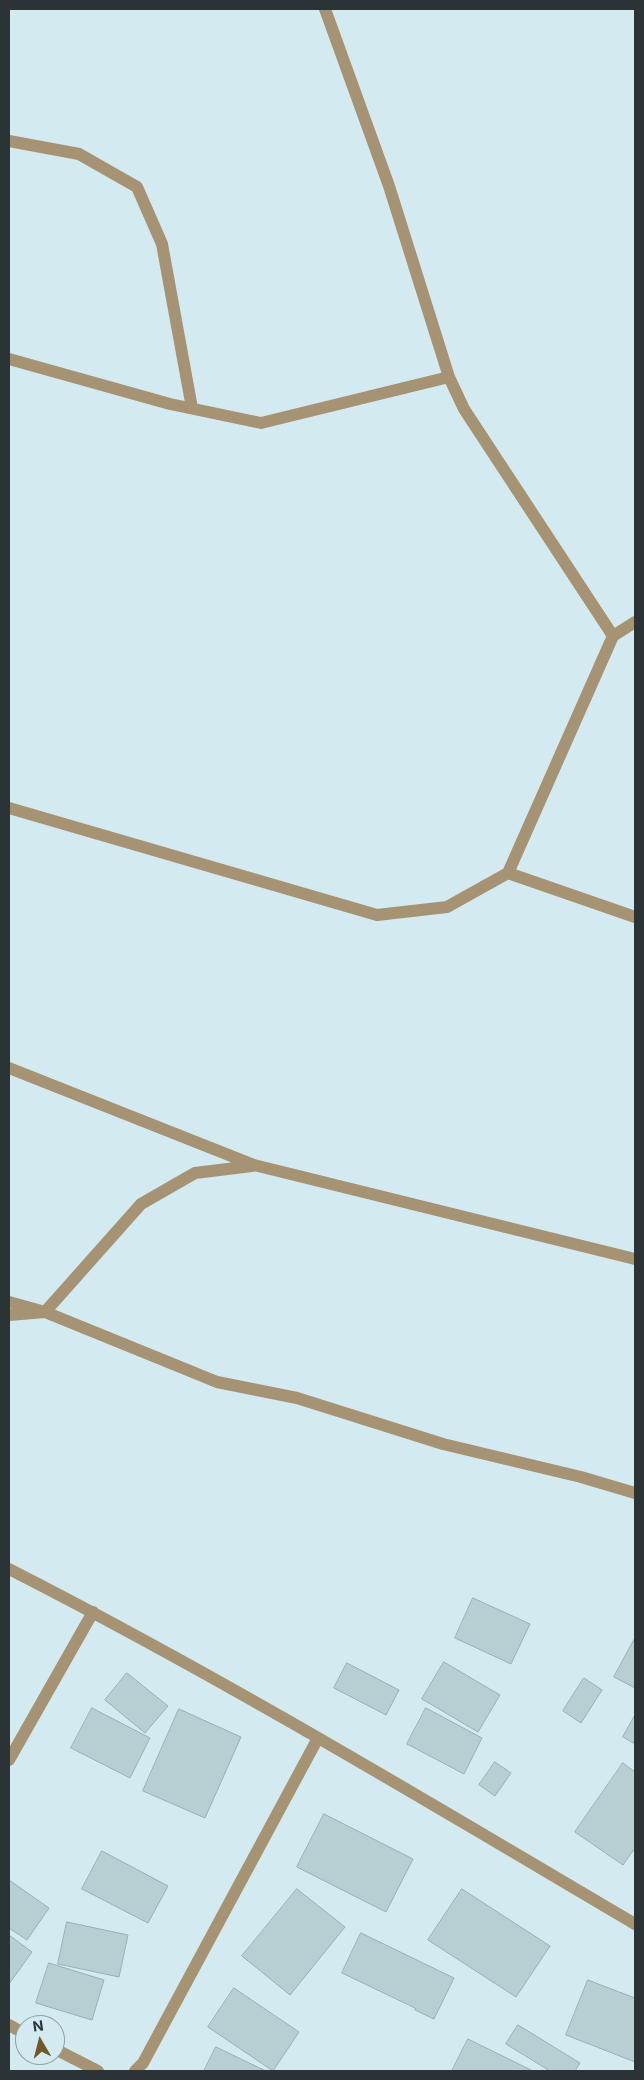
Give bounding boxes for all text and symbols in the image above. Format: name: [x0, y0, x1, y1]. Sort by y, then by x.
north arrow: [15, 2015, 65, 2065]
text: N: [32, 2016, 44, 2035]

